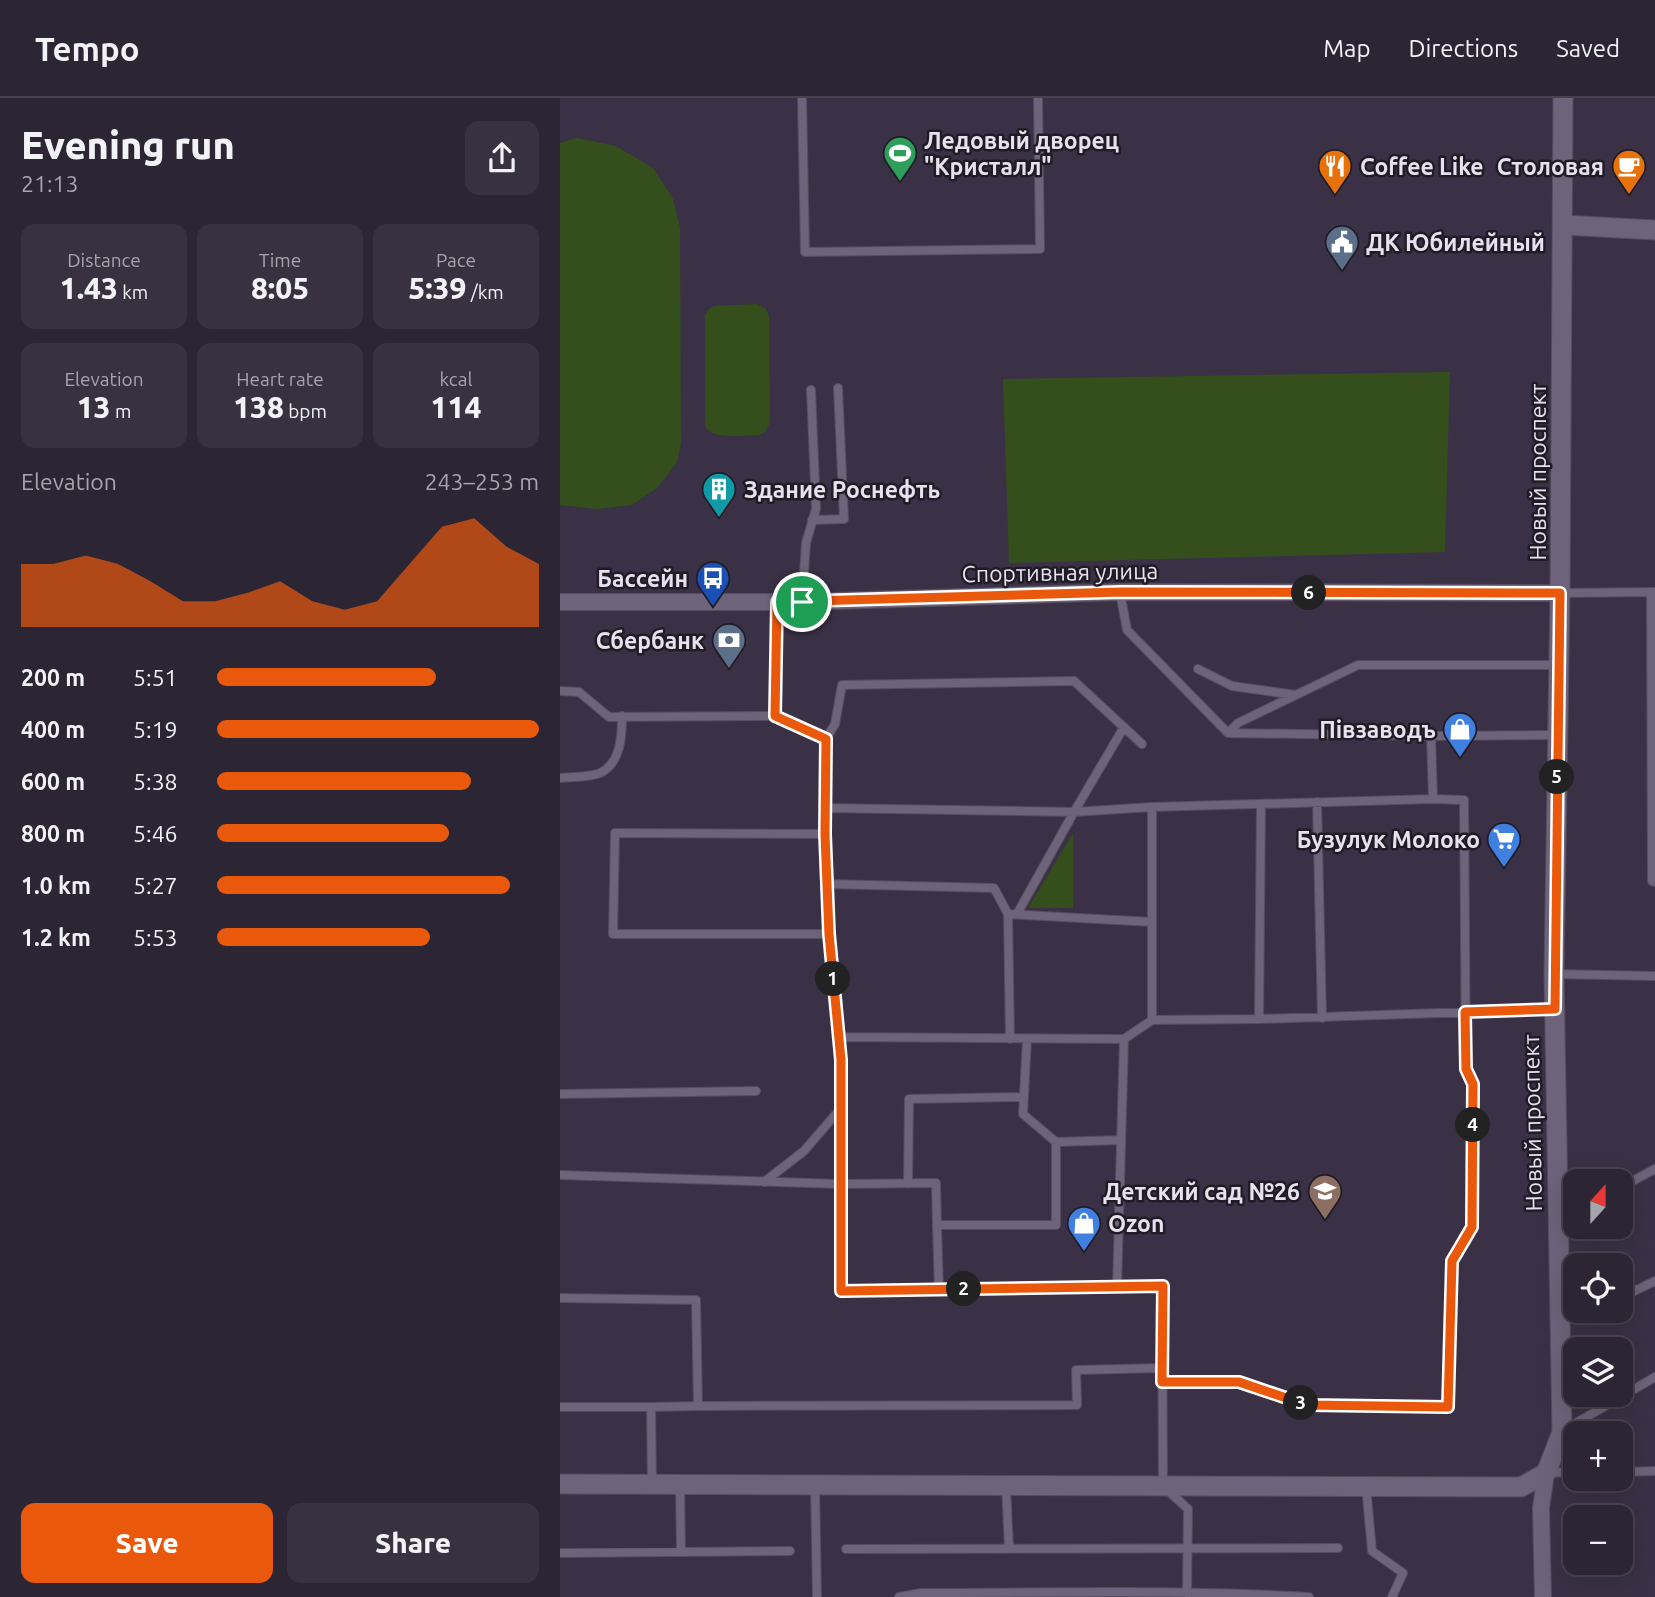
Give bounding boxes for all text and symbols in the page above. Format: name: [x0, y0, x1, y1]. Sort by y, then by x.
text: Tempo: [35, 30, 140, 67]
text: Map: [1323, 35, 1370, 62]
text: Directions: [1408, 35, 1518, 62]
text: Saved: [1556, 35, 1620, 62]
button: share: [465, 121, 539, 195]
text: Evening run: [21, 124, 235, 166]
place label: Ледовый дворец "Кристалл": [924, 128, 1119, 179]
sports icon: Ледовый дворец "Кристалл": [881, 134, 919, 183]
restaurant icon: Coffee Like: [1316, 147, 1354, 196]
cafe icon: Столовая: [1610, 147, 1648, 196]
place label: Coffee Like: [1360, 154, 1484, 179]
place label: Столовая: [1497, 154, 1604, 179]
text: 21:13: [21, 171, 79, 196]
public building icon: ДК Юбилейный: [1323, 223, 1361, 272]
place label: ДК Юбилейный: [1366, 230, 1545, 255]
text: Distance: [67, 249, 141, 271]
text: Time: [259, 249, 301, 271]
text: Pace: [436, 249, 476, 271]
text: 1.43: [60, 271, 118, 305]
text: 8:05: [251, 271, 309, 305]
text: 5:39: [408, 271, 466, 305]
text: km: [118, 281, 148, 303]
text: /km: [466, 281, 504, 303]
text: Elevation: [64, 368, 144, 390]
text: Heart rate: [236, 368, 324, 390]
text: kcal: [440, 368, 472, 390]
street label: Новый проспект: [1525, 384, 1550, 561]
text: 13: [77, 390, 111, 424]
text: 138: [233, 390, 284, 424]
text: 114: [431, 390, 481, 424]
text: m: [111, 400, 131, 422]
text: bpm: [284, 400, 327, 422]
text: Elevation: [21, 469, 117, 494]
text: 243–253 m: [425, 469, 539, 494]
building icon: Здание Роснефть: [700, 470, 738, 519]
place label: Здание Роснефть: [744, 477, 940, 502]
street label: Спортивная улица: [961, 558, 1159, 586]
bus stop icon: Бассейн: [694, 559, 732, 608]
place label: Бассейн: [597, 566, 688, 591]
pin: [772, 572, 832, 632]
pin: 6: [1292, 575, 1326, 610]
text: 6: [1303, 581, 1314, 603]
icon: arrive: [783, 583, 821, 621]
bank icon: Сбербанк: [710, 621, 748, 670]
place label: Сбербанк: [596, 628, 704, 653]
text: 200 m: [21, 665, 85, 690]
text: 5:51: [133, 665, 178, 690]
shop icon: Півзаводъ: [1441, 710, 1479, 759]
text: 400 m: [21, 717, 85, 742]
text: 5:19: [133, 717, 178, 742]
place label: Півзаводъ: [1319, 717, 1436, 742]
pin: 5: [1539, 760, 1574, 794]
text: 5: [1551, 765, 1562, 787]
text: 600 m: [21, 769, 85, 794]
text: 5:38: [133, 769, 178, 794]
supermarket icon: Бузулук Молоко: [1485, 820, 1523, 869]
text: 800 m: [21, 821, 85, 846]
text: 5:46: [133, 821, 178, 846]
place label: Бузулук Молоко: [1297, 827, 1480, 852]
text: 1.0 km: [21, 873, 91, 898]
text: 5:27: [133, 873, 178, 898]
text: 1.2 km: [21, 925, 91, 950]
text: 5:53: [133, 925, 178, 950]
pin: 1: [816, 962, 850, 996]
text: 1: [827, 967, 838, 989]
street label: Новый проспект: [1518, 1034, 1546, 1212]
pin: 4: [1455, 1108, 1490, 1142]
text: 4: [1467, 1113, 1478, 1135]
north arrow: [1563, 1169, 1633, 1239]
map controls: [1563, 1169, 1633, 1575]
school or university icon: Детский сад №26: [1306, 1172, 1344, 1221]
place label: Детский сад №26: [1103, 1179, 1300, 1204]
shop icon: Ozon: [1065, 1204, 1103, 1253]
place label: Ozon: [1108, 1211, 1164, 1236]
button: locate: [1563, 1253, 1633, 1323]
pin: 2: [946, 1272, 982, 1306]
text: 2: [958, 1277, 969, 1299]
button: layers: [1563, 1337, 1633, 1407]
pin: 3: [1284, 1386, 1318, 1420]
text: 3: [1295, 1391, 1306, 1413]
button: +: [1563, 1421, 1633, 1491]
button: Save: [21, 1503, 273, 1583]
button: Share: [287, 1503, 539, 1583]
button: −: [1563, 1505, 1633, 1575]

